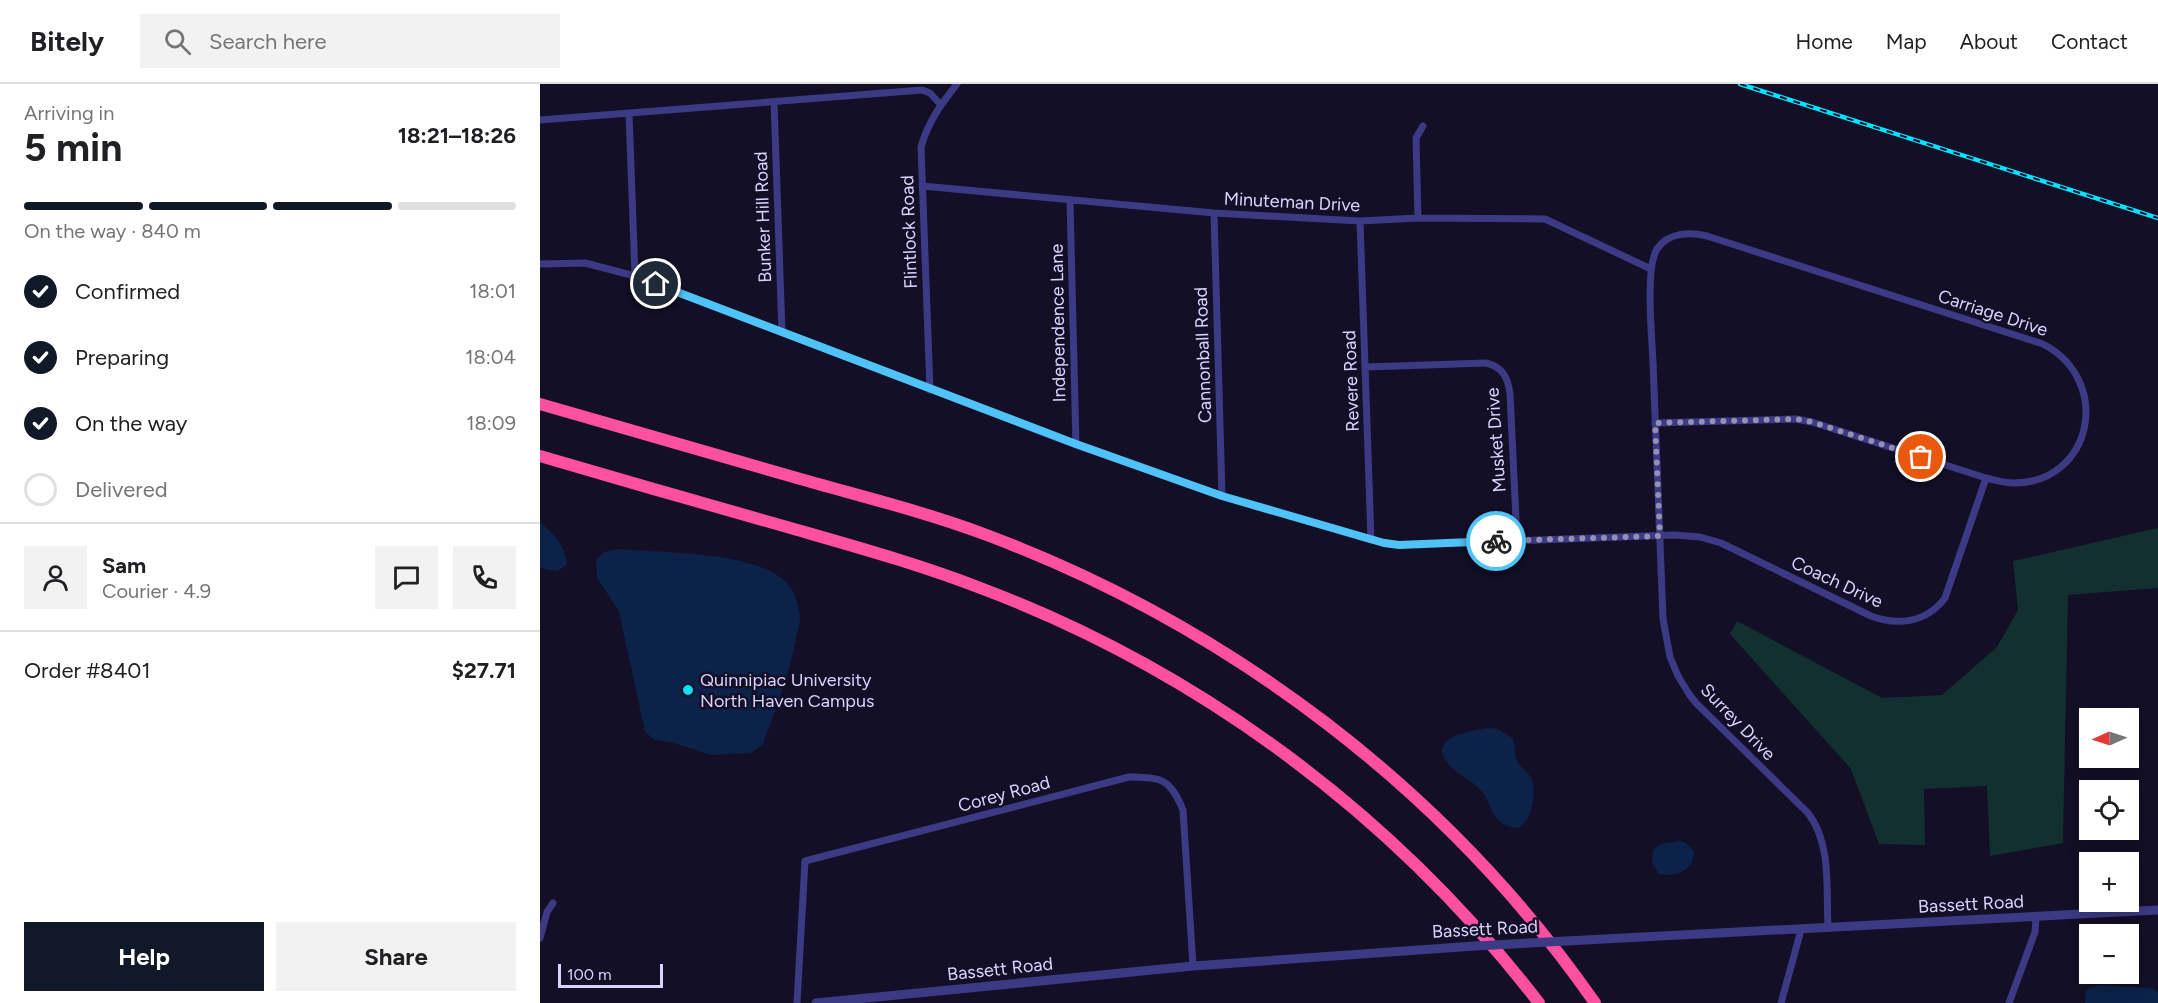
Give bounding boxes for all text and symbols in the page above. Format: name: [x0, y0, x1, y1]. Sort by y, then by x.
search box: [140, 14, 560, 68]
text: Bitely: [30, 24, 104, 58]
icon: search: [161, 25, 194, 58]
text: Search here: [209, 28, 327, 55]
text: Home: [1796, 29, 1853, 54]
text: Map: [1886, 29, 1927, 54]
text: About: [1960, 29, 2018, 54]
text: Contact: [2051, 29, 2128, 54]
text: Arriving in: [24, 101, 114, 125]
text: 18:21–18:26: [398, 122, 516, 149]
text: 5 min: [24, 124, 122, 171]
street label: Bunker Hill Road: [750, 151, 776, 283]
street label: Flintlock Road: [896, 175, 922, 289]
street label: Minuteman Drive: [1223, 187, 1361, 217]
text: On the way · 840 m: [24, 219, 201, 243]
street label: Independence Lane: [1046, 243, 1070, 403]
pin: [630, 258, 681, 309]
icon: home: [639, 267, 672, 300]
icon: check: [24, 275, 57, 308]
text: Confirmed: [75, 278, 180, 305]
text: 18:01: [469, 279, 516, 303]
street label: Carriage Drive: [1935, 285, 2051, 341]
street label: Cannonball Road: [1190, 287, 1216, 423]
street label: Revere Road: [1338, 330, 1364, 432]
icon: check: [24, 341, 57, 374]
text: Preparing: [75, 344, 169, 371]
text: 18:04: [465, 345, 516, 369]
street label: Musket Drive: [1481, 387, 1511, 493]
icon: check: [24, 407, 57, 440]
text: On the way: [75, 410, 187, 437]
text: 18:09: [466, 411, 516, 435]
pin: [1895, 431, 1946, 482]
icon: bag: [1904, 440, 1937, 473]
text: Delivered: [75, 476, 168, 503]
courier: [1466, 511, 1526, 571]
icon: bike: [1480, 525, 1513, 558]
button: person: [24, 546, 87, 609]
button: chat: [375, 546, 438, 609]
button: phone: [453, 546, 516, 609]
street label: Coach Drive: [1788, 551, 1886, 613]
text: Sam: [102, 552, 146, 579]
text: Courier · 4.9: [102, 579, 211, 603]
text: Order #8401: [24, 657, 150, 684]
text: $27.71: [452, 657, 516, 684]
place label: Quinnipiac University North Haven Campus: [700, 669, 874, 712]
street label: Surrey Drive: [1696, 679, 1780, 765]
marker: Quinnipiac University North Haven Campus: [681, 683, 695, 697]
north arrow: [2079, 708, 2139, 768]
map controls: [2079, 708, 2139, 984]
street label: Corey Road: [956, 771, 1052, 817]
button: locate: [2079, 780, 2139, 840]
button: +: [2079, 852, 2139, 912]
street label: Bassett Road: [1917, 890, 2025, 918]
street label: Bassett Road: [1431, 915, 1539, 943]
button: Help: [24, 922, 264, 991]
button: Share: [276, 922, 516, 991]
button: −: [2079, 924, 2139, 984]
street label: Bassett Road: [946, 953, 1054, 985]
scale bar: [558, 961, 663, 988]
text: 100 m: [567, 965, 612, 984]

